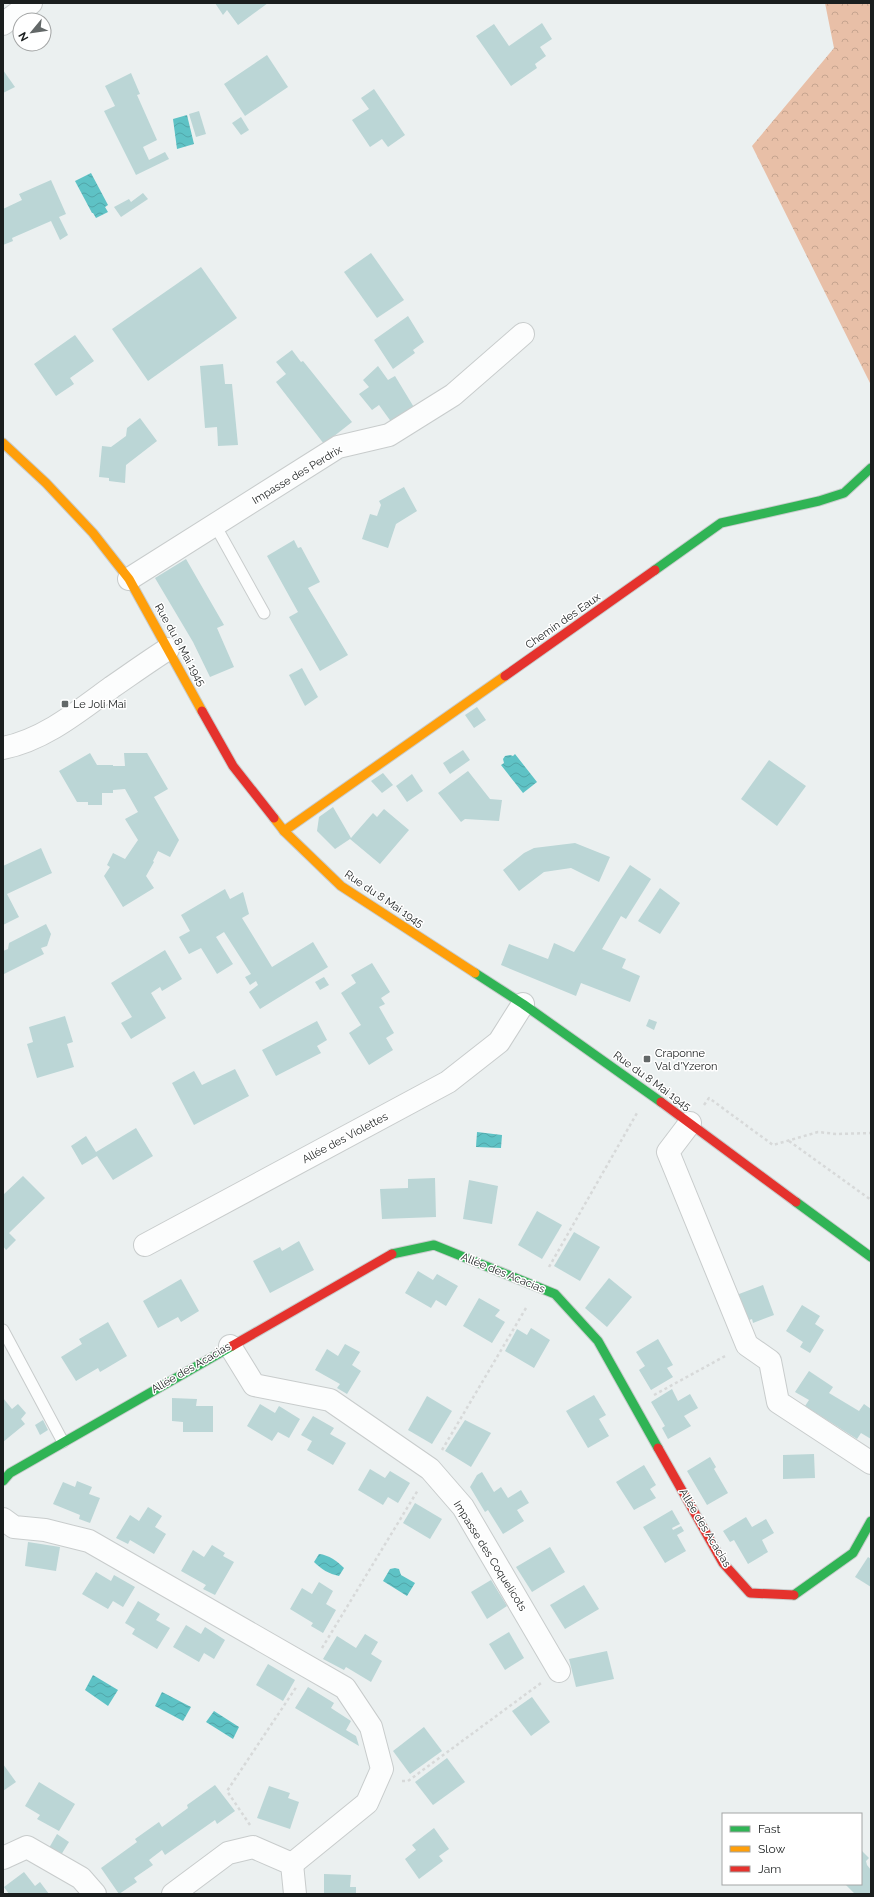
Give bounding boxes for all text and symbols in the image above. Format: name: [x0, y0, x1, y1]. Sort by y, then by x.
north arrow: [12, 12, 52, 52]
text: N: [16, 30, 31, 43]
street label: Impasse des Perdrix: [250, 443, 345, 507]
street label: Chemin des Eaux: [523, 590, 603, 652]
street label: Rue du 8 Mai 1945: [152, 601, 208, 689]
place label: Le Joli Mai: [73, 698, 126, 711]
marker: Le Joli Mai: [60, 699, 70, 709]
street label: Rue du 8 Mai 1945: [342, 868, 426, 930]
place label: Craponne Val d'Yzeron: [655, 1047, 717, 1073]
street label: Rue du 8 Mai 1945: [611, 1049, 693, 1113]
marker: Craponne Val d'Yzeron: [642, 1054, 652, 1064]
street label: Allée des Violettes: [300, 1110, 390, 1166]
street label: Allée des Acacias: [459, 1250, 547, 1296]
street label: Allée des Acacias: [149, 1340, 233, 1396]
street label: Allée des Acacias: [676, 1486, 734, 1570]
street label: Impasse des Coquelicots: [451, 1498, 529, 1614]
legend: [722, 1813, 862, 1885]
text: Fast: [758, 1822, 781, 1836]
text: Slow: [758, 1842, 785, 1856]
text: Jam: [758, 1862, 781, 1876]

